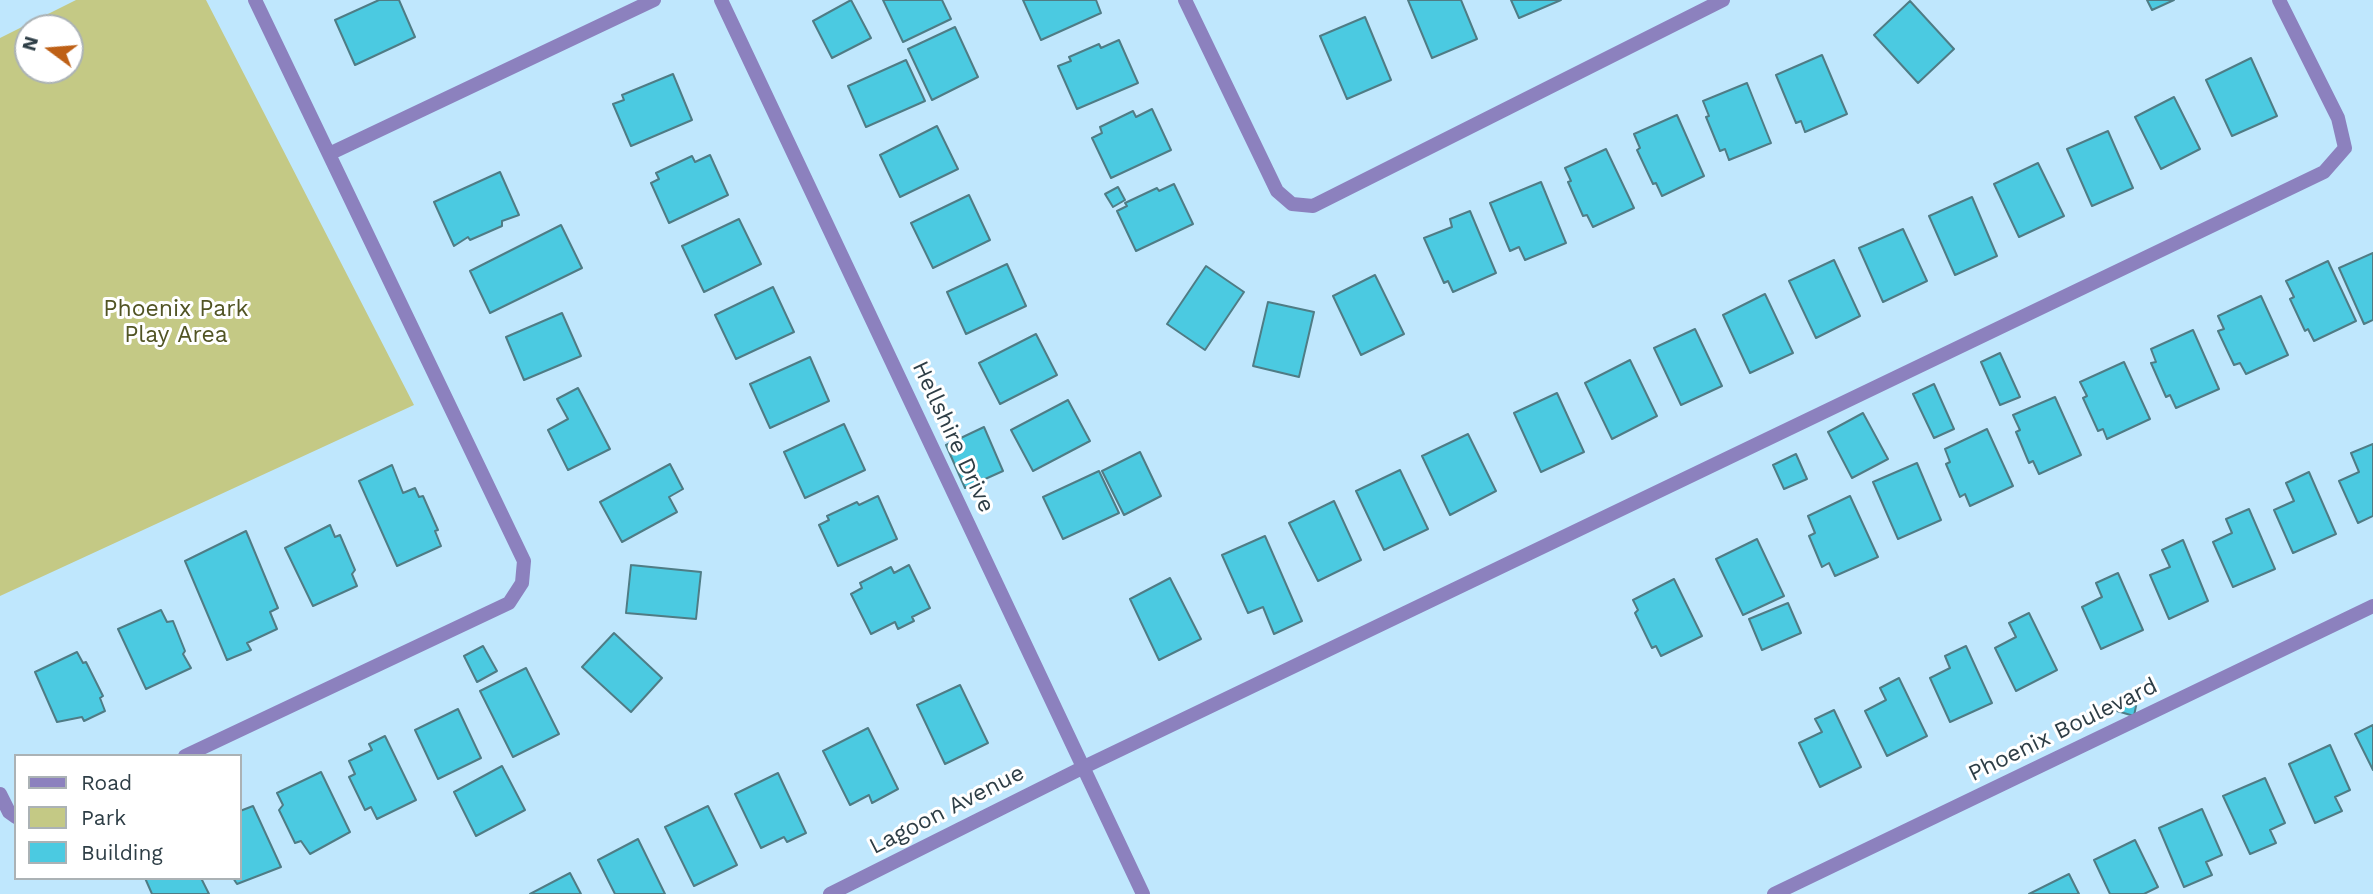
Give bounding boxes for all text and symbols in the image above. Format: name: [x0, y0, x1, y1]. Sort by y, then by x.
north arrow: [14, 14, 84, 84]
text: N: [17, 34, 43, 54]
park label: Phoenix Park Play Area: [103, 295, 249, 349]
street label: Hellshire Drive: [906, 357, 1000, 517]
street label: Phoenix Boulevard: [1964, 672, 2162, 788]
legend: [14, 754, 242, 880]
street label: Lagoon Avenue: [865, 759, 1029, 861]
text: Road: [81, 770, 132, 795]
text: Park: [81, 805, 126, 830]
text: Building: [81, 840, 163, 865]

